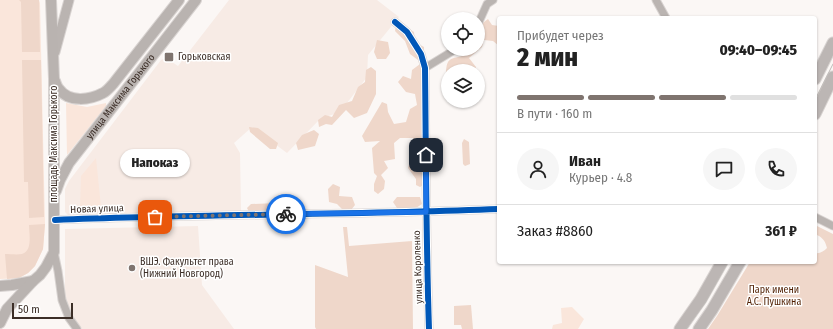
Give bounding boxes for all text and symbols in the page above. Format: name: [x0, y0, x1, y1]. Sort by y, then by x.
map controls: [441, 12, 485, 108]
button: locate: [441, 12, 485, 56]
text: Прибудет через: [517, 28, 604, 43]
text: 09:40–09:45: [719, 41, 797, 59]
text: 2 мин: [517, 42, 578, 73]
marker: Горьковская: [163, 51, 175, 63]
place label: Горьковская: [178, 51, 230, 63]
street label: улица Максима Горького: [84, 52, 158, 142]
button: layers: [441, 64, 485, 108]
street label: площадь Максима Горького: [48, 86, 60, 202]
text: В пути · 160 m: [517, 106, 592, 121]
pin: [409, 138, 443, 172]
icon: home: [415, 144, 437, 166]
button: person: [517, 148, 559, 190]
button: chat: [703, 148, 745, 190]
button: phone: [755, 148, 797, 190]
callout: Напоказ: [120, 149, 190, 177]
text: Иван: [569, 152, 601, 170]
text: Напоказ: [132, 155, 178, 170]
text: Курьер · 4.8: [569, 170, 632, 185]
courier: [266, 194, 306, 234]
pin: [138, 200, 172, 234]
street label: Новая улица: [70, 202, 124, 216]
icon: bike: [275, 203, 297, 225]
icon: bag: [144, 206, 166, 228]
text: Заказ #8860: [517, 222, 593, 240]
text: 361 ₽: [765, 222, 797, 240]
street label: улица Короленко: [411, 230, 425, 304]
place label: ВШЭ. Факультет права (Нижний Новгород): [140, 256, 234, 280]
marker: ВШЭ. Факультет права (Нижний Новгород): [127, 263, 137, 273]
park label: Парк имени А.С. Пушкина: [747, 284, 801, 308]
scale bar: [12, 301, 73, 320]
text: 50 m: [18, 303, 40, 316]

